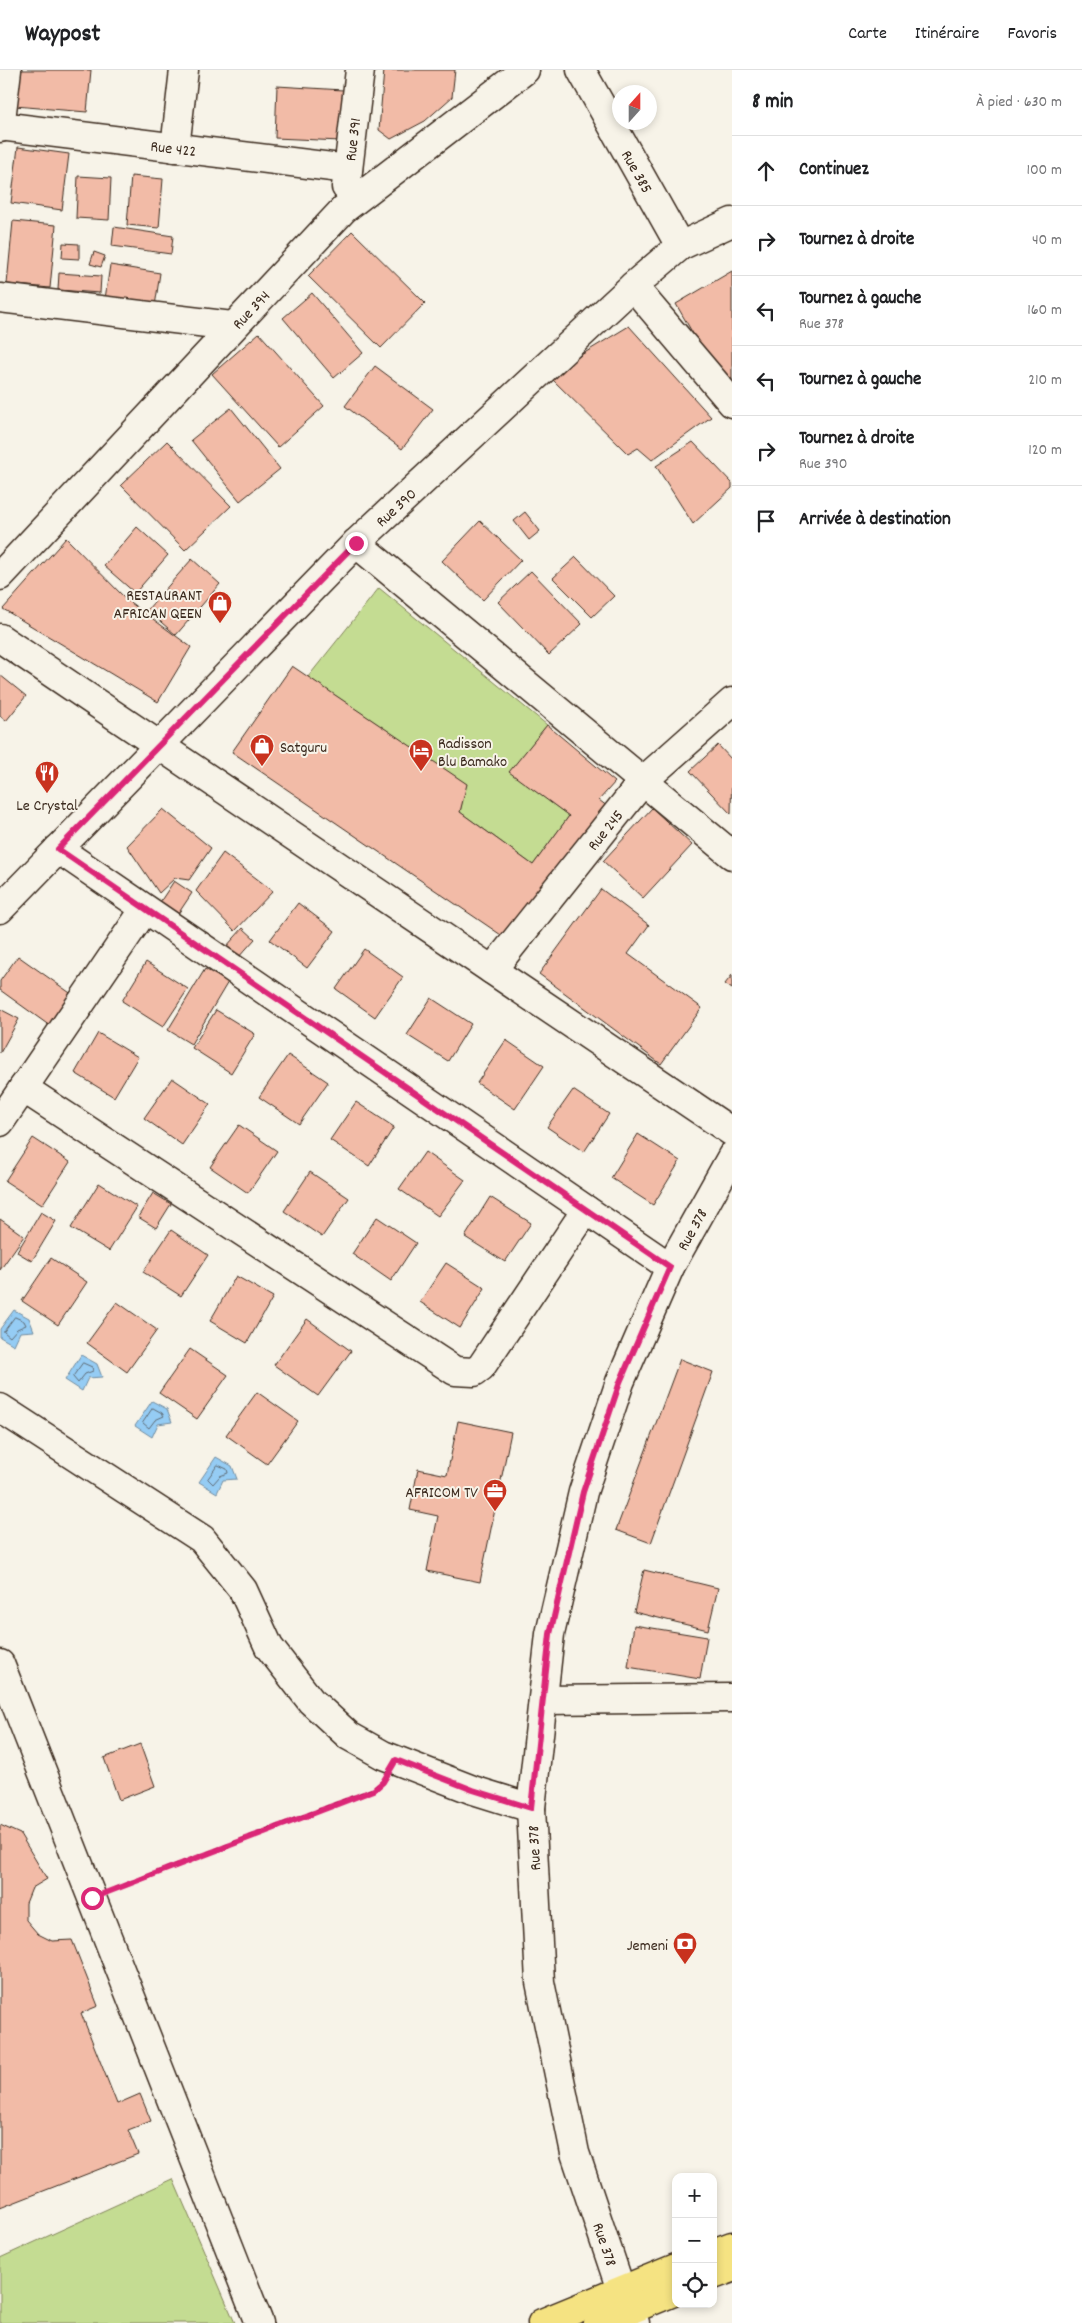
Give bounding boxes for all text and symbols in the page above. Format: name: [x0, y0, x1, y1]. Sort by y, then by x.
text: Waypost: [25, 18, 100, 52]
text: Carte: [848, 22, 887, 47]
text: Itinéraire: [915, 22, 979, 47]
text: Favoris: [1007, 22, 1057, 47]
north arrow: [612, 85, 657, 130]
text: 8 min: [752, 88, 793, 118]
text: À pied · 630 m: [976, 91, 1062, 114]
street label: Rue 391: [340, 117, 368, 163]
street label: Rue 422: [149, 136, 198, 164]
street label: Rue 385: [614, 146, 657, 198]
icon: ahead: [752, 157, 780, 185]
text: Continuez: [799, 157, 869, 184]
text: 100 m: [1026, 159, 1062, 182]
icon: right: [752, 227, 780, 255]
text: Tournez à droite: [799, 227, 914, 254]
text: 40 m: [1032, 229, 1062, 252]
street label: Rue 394: [228, 286, 276, 336]
text: Tournez à gauche: [799, 286, 921, 313]
icon: left: [752, 297, 780, 325]
text: 160 m: [1027, 299, 1062, 322]
text: Rue 378: [799, 313, 844, 336]
icon: left: [752, 367, 780, 395]
text: Tournez à gauche: [799, 367, 921, 394]
text: 210 m: [1028, 369, 1062, 392]
text: Tournez à droite: [799, 426, 914, 453]
icon: right: [752, 437, 780, 465]
text: 120 m: [1028, 439, 1062, 462]
text: Rue 390: [799, 453, 848, 476]
street label: Rue 390: [371, 484, 422, 533]
icon: arrive: [752, 507, 780, 535]
text: Arrivée à destination: [799, 507, 951, 534]
route end: [345, 532, 368, 555]
place label: RESTAURANT AFRICAN QEEN: [113, 585, 203, 626]
shop icon: RESTAURANT AFRICAN QEEN: [207, 590, 233, 624]
shop icon: Satguru: [249, 733, 275, 767]
place label: Radisson Blu Bamako: [438, 733, 507, 774]
place label: Satguru: [280, 737, 327, 760]
hotel icon: Radisson Blu Bamako: [408, 738, 434, 772]
restaurant icon: Le Crystal: [34, 760, 60, 794]
place label: Le Crystal: [16, 795, 78, 818]
street label: Rue 245: [583, 806, 630, 856]
street label: Rue 378: [672, 1205, 714, 1255]
office icon: AFRICOM TV: [482, 1478, 508, 1512]
place label: AFRICOM TV: [405, 1482, 478, 1505]
street label: Rue 378: [523, 1825, 548, 1871]
route start: [81, 1887, 104, 1910]
bank icon: Jemeni: [672, 1931, 698, 1965]
place label: Jemeni: [627, 1935, 668, 1958]
map controls: [672, 2173, 717, 2308]
button: +: [672, 2173, 717, 2218]
button: −: [672, 2218, 717, 2263]
street label: Rue 378: [585, 2220, 622, 2270]
button: locate: [672, 2263, 717, 2308]

